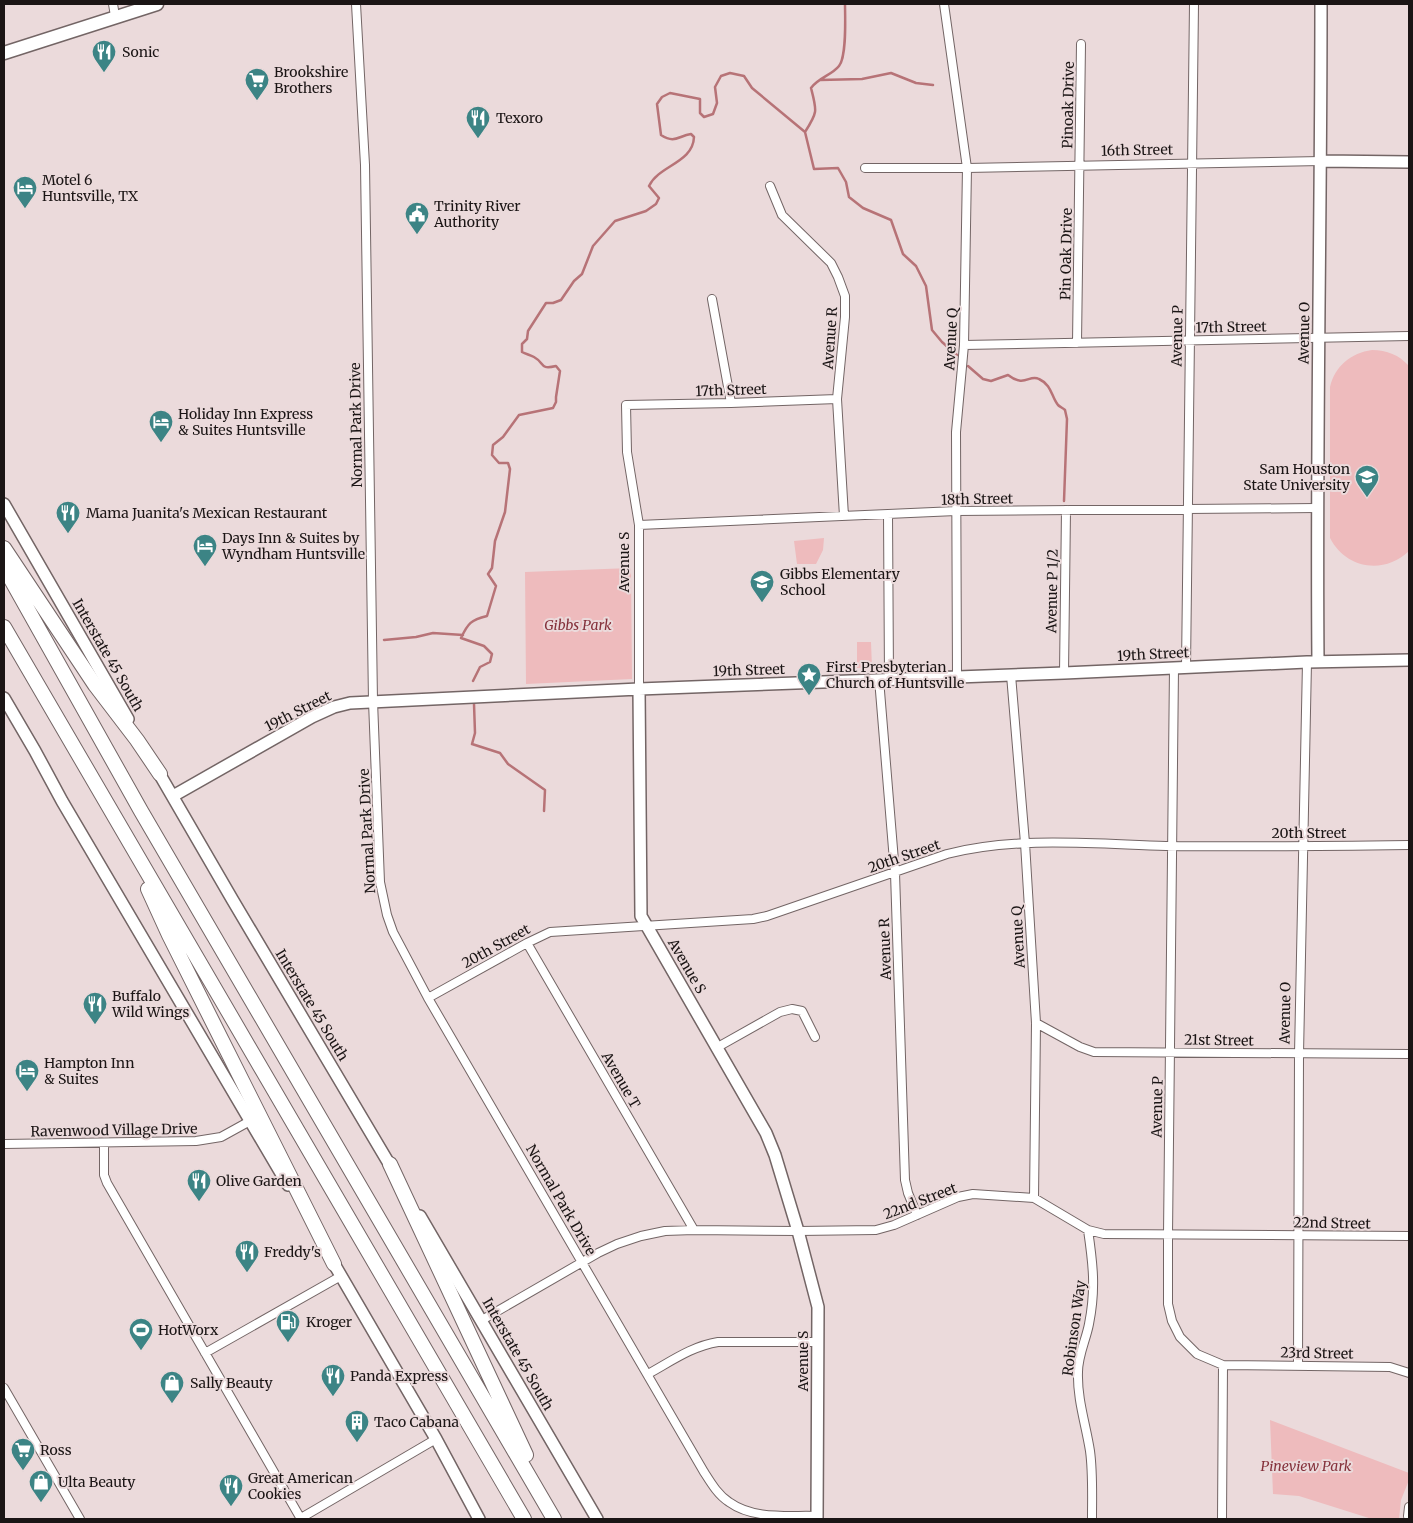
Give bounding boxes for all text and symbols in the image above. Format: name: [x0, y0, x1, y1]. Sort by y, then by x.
restaurant icon: Sonic: [91, 39, 117, 73]
place label: Sonic: [122, 43, 159, 61]
street label: Pinoak Drive: [1058, 61, 1078, 149]
place label: Brookshire Brothers: [274, 63, 348, 97]
supermarket icon: Brookshire Brothers: [244, 67, 270, 101]
restaurant icon: Texoro: [465, 105, 491, 139]
place label: Texoro: [496, 109, 543, 127]
street label: 16th Street: [1101, 140, 1174, 160]
place label: Motel 6 Huntsville, TX: [42, 171, 138, 205]
hotel icon: Motel 6 Huntsville, TX: [12, 175, 38, 209]
place label: Trinity River Authority: [433, 197, 521, 231]
public building icon: Trinity River Authority: [404, 201, 430, 235]
street label: Pin Oak Drive: [1056, 208, 1076, 300]
street label: Avenue O: [1294, 302, 1314, 365]
street label: Avenue P: [1167, 305, 1187, 368]
street label: Avenue R: [819, 306, 841, 371]
street label: Avenue Q: [940, 306, 962, 372]
street label: 17th Street: [1195, 317, 1267, 337]
street label: Normal Park Drive: [346, 362, 366, 488]
street label: 17th Street: [695, 380, 767, 400]
place label: Holiday Inn Express & Suites Huntsville: [178, 405, 313, 439]
hotel icon: Holiday Inn Express & Suites Huntsville: [148, 409, 174, 443]
place label: Sam Houston State University: [1243, 460, 1351, 494]
school or university icon: Sam Houston State University: [1354, 464, 1380, 498]
street label: 18th Street: [941, 489, 1014, 509]
restaurant icon: Mama Juanita's Mexican Restaurant: [55, 500, 81, 534]
place label: Mama Juanita's Mexican Restaurant: [86, 504, 328, 522]
place label: Days Inn & Suites by Wyndham Huntsville: [221, 529, 365, 563]
street label: Avenue S: [615, 532, 633, 593]
hotel icon: Days Inn & Suites by Wyndham Huntsville: [192, 533, 218, 567]
street label: Avenue P 1/2: [1042, 549, 1062, 634]
place label: Gibbs Elementary School: [780, 565, 901, 599]
school or university icon: Gibbs Elementary School: [749, 569, 775, 603]
street label: Interstate 45 South: [68, 595, 148, 715]
park label: Gibbs Park: [544, 616, 612, 634]
street label: 19th Street: [1117, 643, 1190, 665]
place label: First Presbyterian Church of Huntsville: [826, 658, 964, 692]
street label: 19th Street: [713, 660, 786, 680]
place icon: First Presbyterian Church of Huntsville: [796, 662, 822, 696]
street label: 19th Street: [262, 686, 335, 735]
street label: Normal Park Drive: [355, 768, 379, 894]
street label: 20th Street: [1271, 824, 1347, 842]
street label: 20th Street: [866, 835, 943, 877]
street label: Avenue Q: [1007, 904, 1029, 970]
street label: Avenue R: [875, 917, 895, 981]
street label: 20th Street: [459, 920, 534, 972]
street label: Avenue S: [664, 934, 710, 997]
street label: Interstate 45 South: [272, 946, 352, 1064]
street label: Avenue O: [1275, 982, 1295, 1045]
place label: Buffalo Wild Wings: [111, 987, 189, 1021]
restaurant icon: Buffalo Wild Wings: [82, 991, 108, 1025]
street label: 21st Street: [1184, 1030, 1255, 1050]
street label: Avenue T: [597, 1048, 644, 1112]
place label: Hampton Inn & Suites: [44, 1054, 134, 1088]
hotel icon: Hampton Inn & Suites: [14, 1058, 40, 1092]
street label: Avenue P: [1147, 1076, 1167, 1139]
street label: Ravenwood Village Drive: [30, 1120, 198, 1140]
street label: Normal Park Drive: [522, 1141, 600, 1259]
restaurant icon: Olive Garden: [186, 1168, 212, 1202]
place label: Olive Garden: [216, 1172, 302, 1190]
street label: 22nd Street: [881, 1179, 960, 1223]
street label: 22nd Street: [1293, 1213, 1371, 1233]
restaurant icon: Freddy's: [234, 1239, 260, 1273]
place label: Freddy's: [264, 1243, 321, 1261]
street label: Robinson Way: [1058, 1278, 1090, 1377]
street label: Interstate 45 South: [478, 1294, 558, 1414]
fuel station icon: Kroger: [275, 1309, 301, 1343]
place label: Kroger: [306, 1313, 352, 1331]
sports icon: HotWorx: [128, 1317, 154, 1351]
place label: HotWorx: [158, 1321, 219, 1339]
street label: Avenue S: [794, 1331, 812, 1392]
street label: 23rd Street: [1280, 1343, 1354, 1363]
restaurant icon: Panda Express: [320, 1363, 346, 1397]
place label: Panda Express: [350, 1367, 448, 1385]
shop icon: Sally Beauty: [159, 1370, 185, 1404]
place label: Sally Beauty: [190, 1374, 274, 1392]
building icon: Taco Cabana: [344, 1409, 370, 1443]
place label: Taco Cabana: [374, 1413, 459, 1431]
supermarket icon: Ross: [10, 1437, 36, 1471]
place label: Ross: [40, 1441, 72, 1459]
park label: Pineview Park: [1261, 1457, 1352, 1475]
shop icon: Ulta Beauty: [28, 1469, 54, 1503]
place label: Great American Cookies: [248, 1469, 353, 1503]
place label: Ulta Beauty: [58, 1473, 136, 1491]
restaurant icon: Great American Cookies: [218, 1473, 244, 1507]

